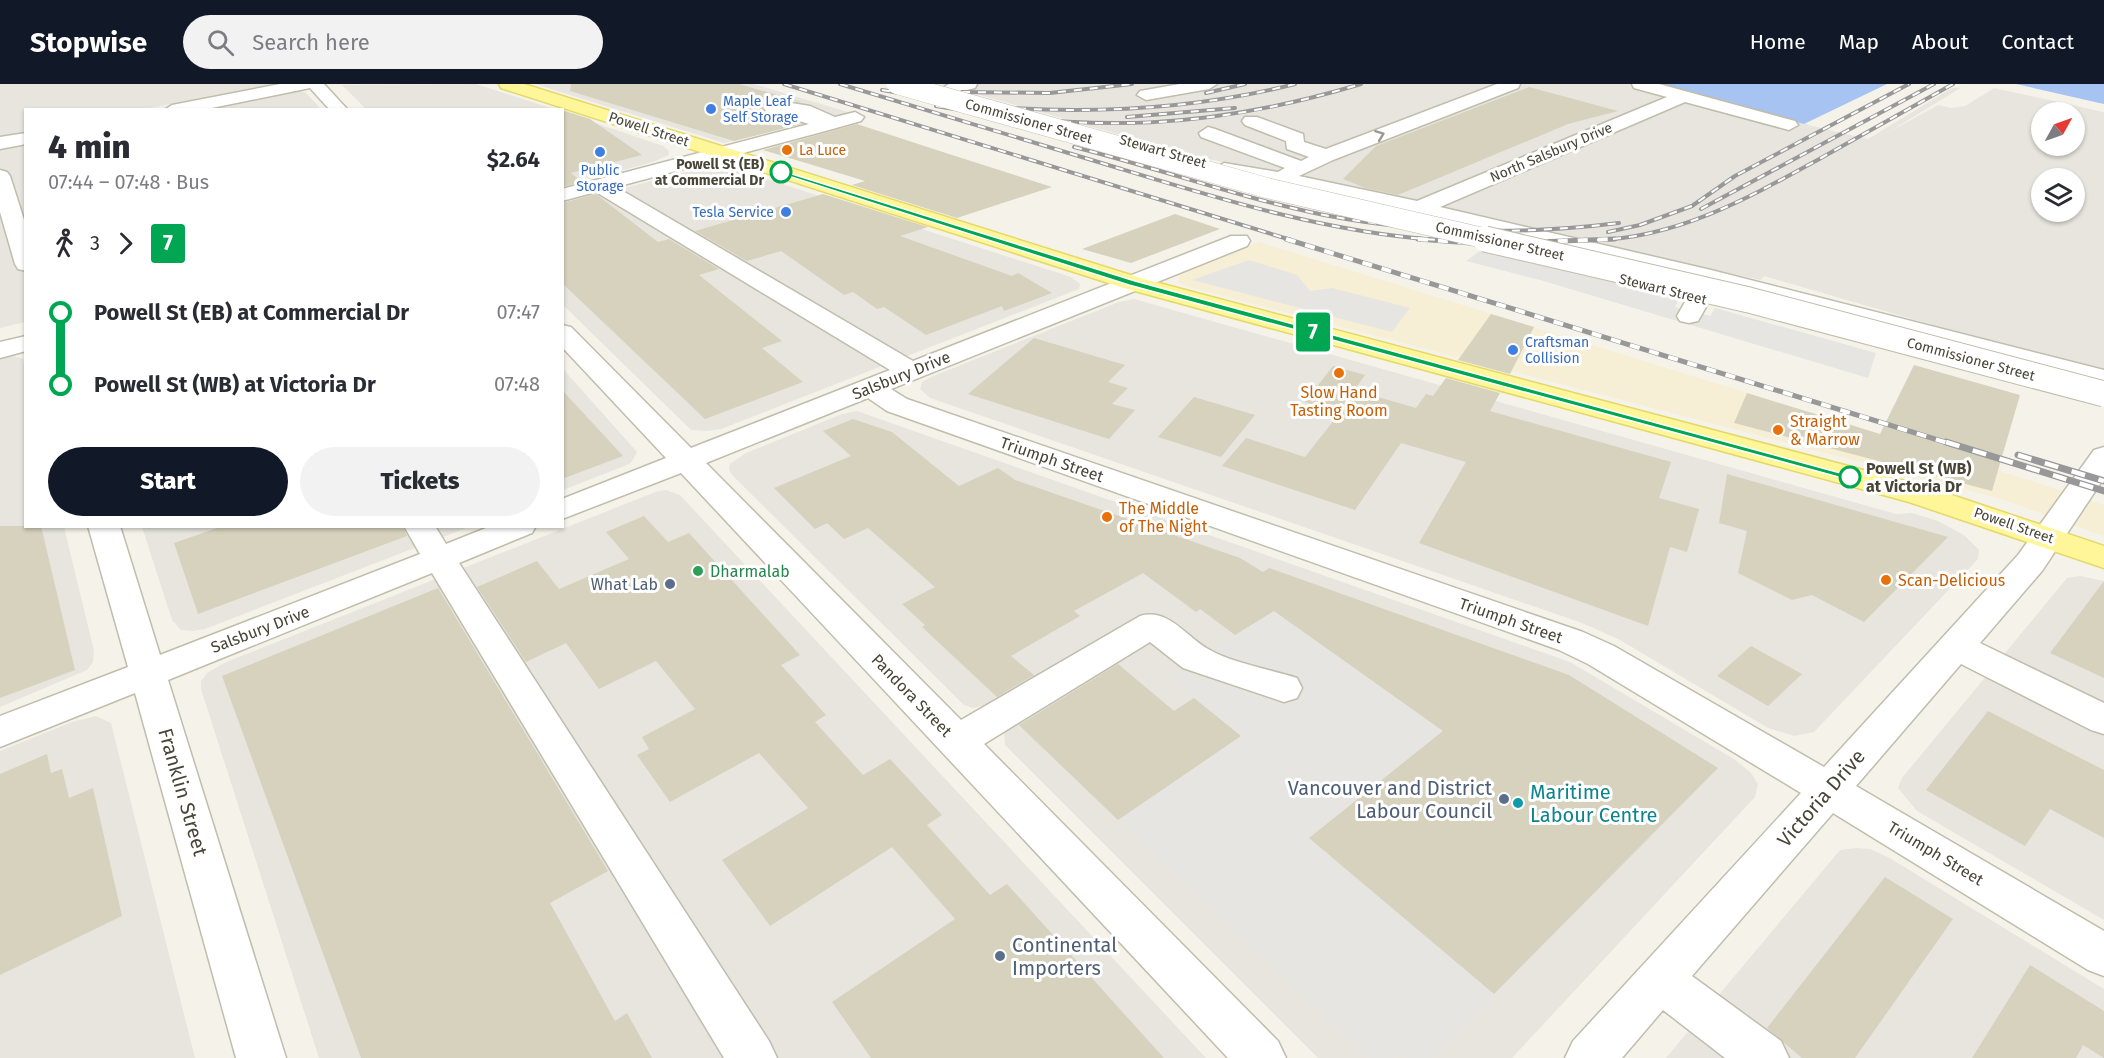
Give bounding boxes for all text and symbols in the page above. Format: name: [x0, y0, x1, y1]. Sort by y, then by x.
search box: [183, 15, 603, 69]
text: Stopwise: [30, 26, 147, 59]
icon: search: [204, 26, 237, 59]
text: Search here: [252, 29, 370, 56]
text: Home: [1750, 29, 1806, 55]
text: Map: [1839, 29, 1879, 55]
text: About: [1912, 29, 1969, 55]
text: Contact: [2002, 29, 2074, 55]
place label: Maple Leaf Self Storage: [723, 93, 799, 126]
street label: Commissioner Street: [963, 95, 1095, 148]
marker: Maple Leaf Self Storage: [704, 102, 718, 116]
north arrow: [2031, 102, 2085, 156]
map controls: [2031, 102, 2085, 222]
street label: Powell Street: [607, 108, 692, 151]
street label: North Salsbury Drive: [1488, 119, 1615, 186]
text: 4 min: [48, 127, 131, 167]
one-way arrow: [1374, 130, 1385, 142]
street label: Stewart Street: [1117, 131, 1209, 172]
place label: La Luce: [799, 142, 846, 159]
marker: La Luce: [780, 143, 794, 157]
marker: Public Storage: [593, 145, 607, 159]
text: $2.64: [487, 146, 540, 173]
place label: Powell St (EB) at Commercial Dr: [655, 156, 764, 189]
marker: Powell St (EB) at Commercial Dr: [770, 161, 792, 183]
place label: Public Storage: [576, 162, 624, 195]
button: layers: [2031, 168, 2085, 222]
text: 07:44 – 07:48 · Bus: [48, 170, 209, 194]
place label: Tesla Service: [692, 204, 774, 221]
marker: Tesla Service: [779, 205, 793, 219]
street label: Commissioner Street: [1434, 218, 1567, 265]
icon: walk: [48, 227, 81, 260]
icon: forward: [109, 227, 142, 260]
text: 7: [163, 230, 173, 256]
text: 3: [90, 231, 100, 255]
street label: Stewart Street: [1617, 270, 1709, 309]
text: Powell St (EB) at Commercial Dr: [94, 299, 409, 326]
text: 07:47: [497, 300, 540, 324]
line badge: 7: [1294, 312, 1332, 352]
text: 7: [1308, 319, 1318, 345]
place label: Craftsman Collision: [1525, 334, 1589, 367]
street label: Commissioner Street: [1905, 334, 2038, 385]
marker: Craftsman Collision: [1506, 343, 1520, 357]
street label: Salsbury Drive: [849, 347, 953, 404]
marker: Slow Hand Tasting Room: [1332, 366, 1346, 380]
text: Powell St (WB) at Victoria Dr: [94, 371, 376, 398]
text: 07:48: [494, 372, 540, 396]
place label: Slow Hand Tasting Room: [1290, 383, 1388, 420]
place label: Straight & Marrow: [1790, 412, 1860, 449]
marker: Straight & Marrow: [1771, 423, 1785, 437]
street label: Triumph Street: [998, 433, 1106, 486]
button: Start: [48, 447, 288, 516]
button: Tickets: [300, 447, 540, 516]
place label: Powell St (WB) at Victoria Dr: [1866, 459, 1972, 496]
marker: Powell St (WB) at Victoria Dr: [1839, 466, 1861, 488]
place label: The Middle of The Night: [1119, 499, 1208, 536]
street label: Powell Street: [1972, 504, 2057, 547]
marker: The Middle of The Night: [1100, 510, 1114, 524]
place label: Dharmalab: [710, 562, 790, 581]
marker: Dharmalab: [691, 564, 705, 578]
place label: Scan-Delicious: [1898, 571, 2005, 590]
marker: Scan-Delicious: [1879, 573, 1893, 587]
place label: What Lab: [591, 575, 658, 594]
marker: What Lab: [663, 577, 677, 591]
street label: Triumph Street: [1457, 594, 1565, 647]
street label: Salsbury Drive: [208, 602, 312, 657]
street label: Pandora Street: [868, 650, 956, 741]
street label: Franklin Street: [153, 725, 213, 859]
street label: Victoria Drive: [1772, 744, 1870, 852]
place label: Vancouver and District Labour Council: [1288, 776, 1493, 823]
place label: Maritime Labour Centre: [1530, 780, 1658, 827]
marker: Vancouver and District Labour Council: [1497, 792, 1511, 806]
marker: Maritime Labour Centre: [1511, 796, 1525, 810]
street label: Triumph Street: [1885, 817, 1987, 890]
place label: Continental Importers: [1012, 933, 1117, 980]
marker: Continental Importers: [993, 949, 1007, 963]

